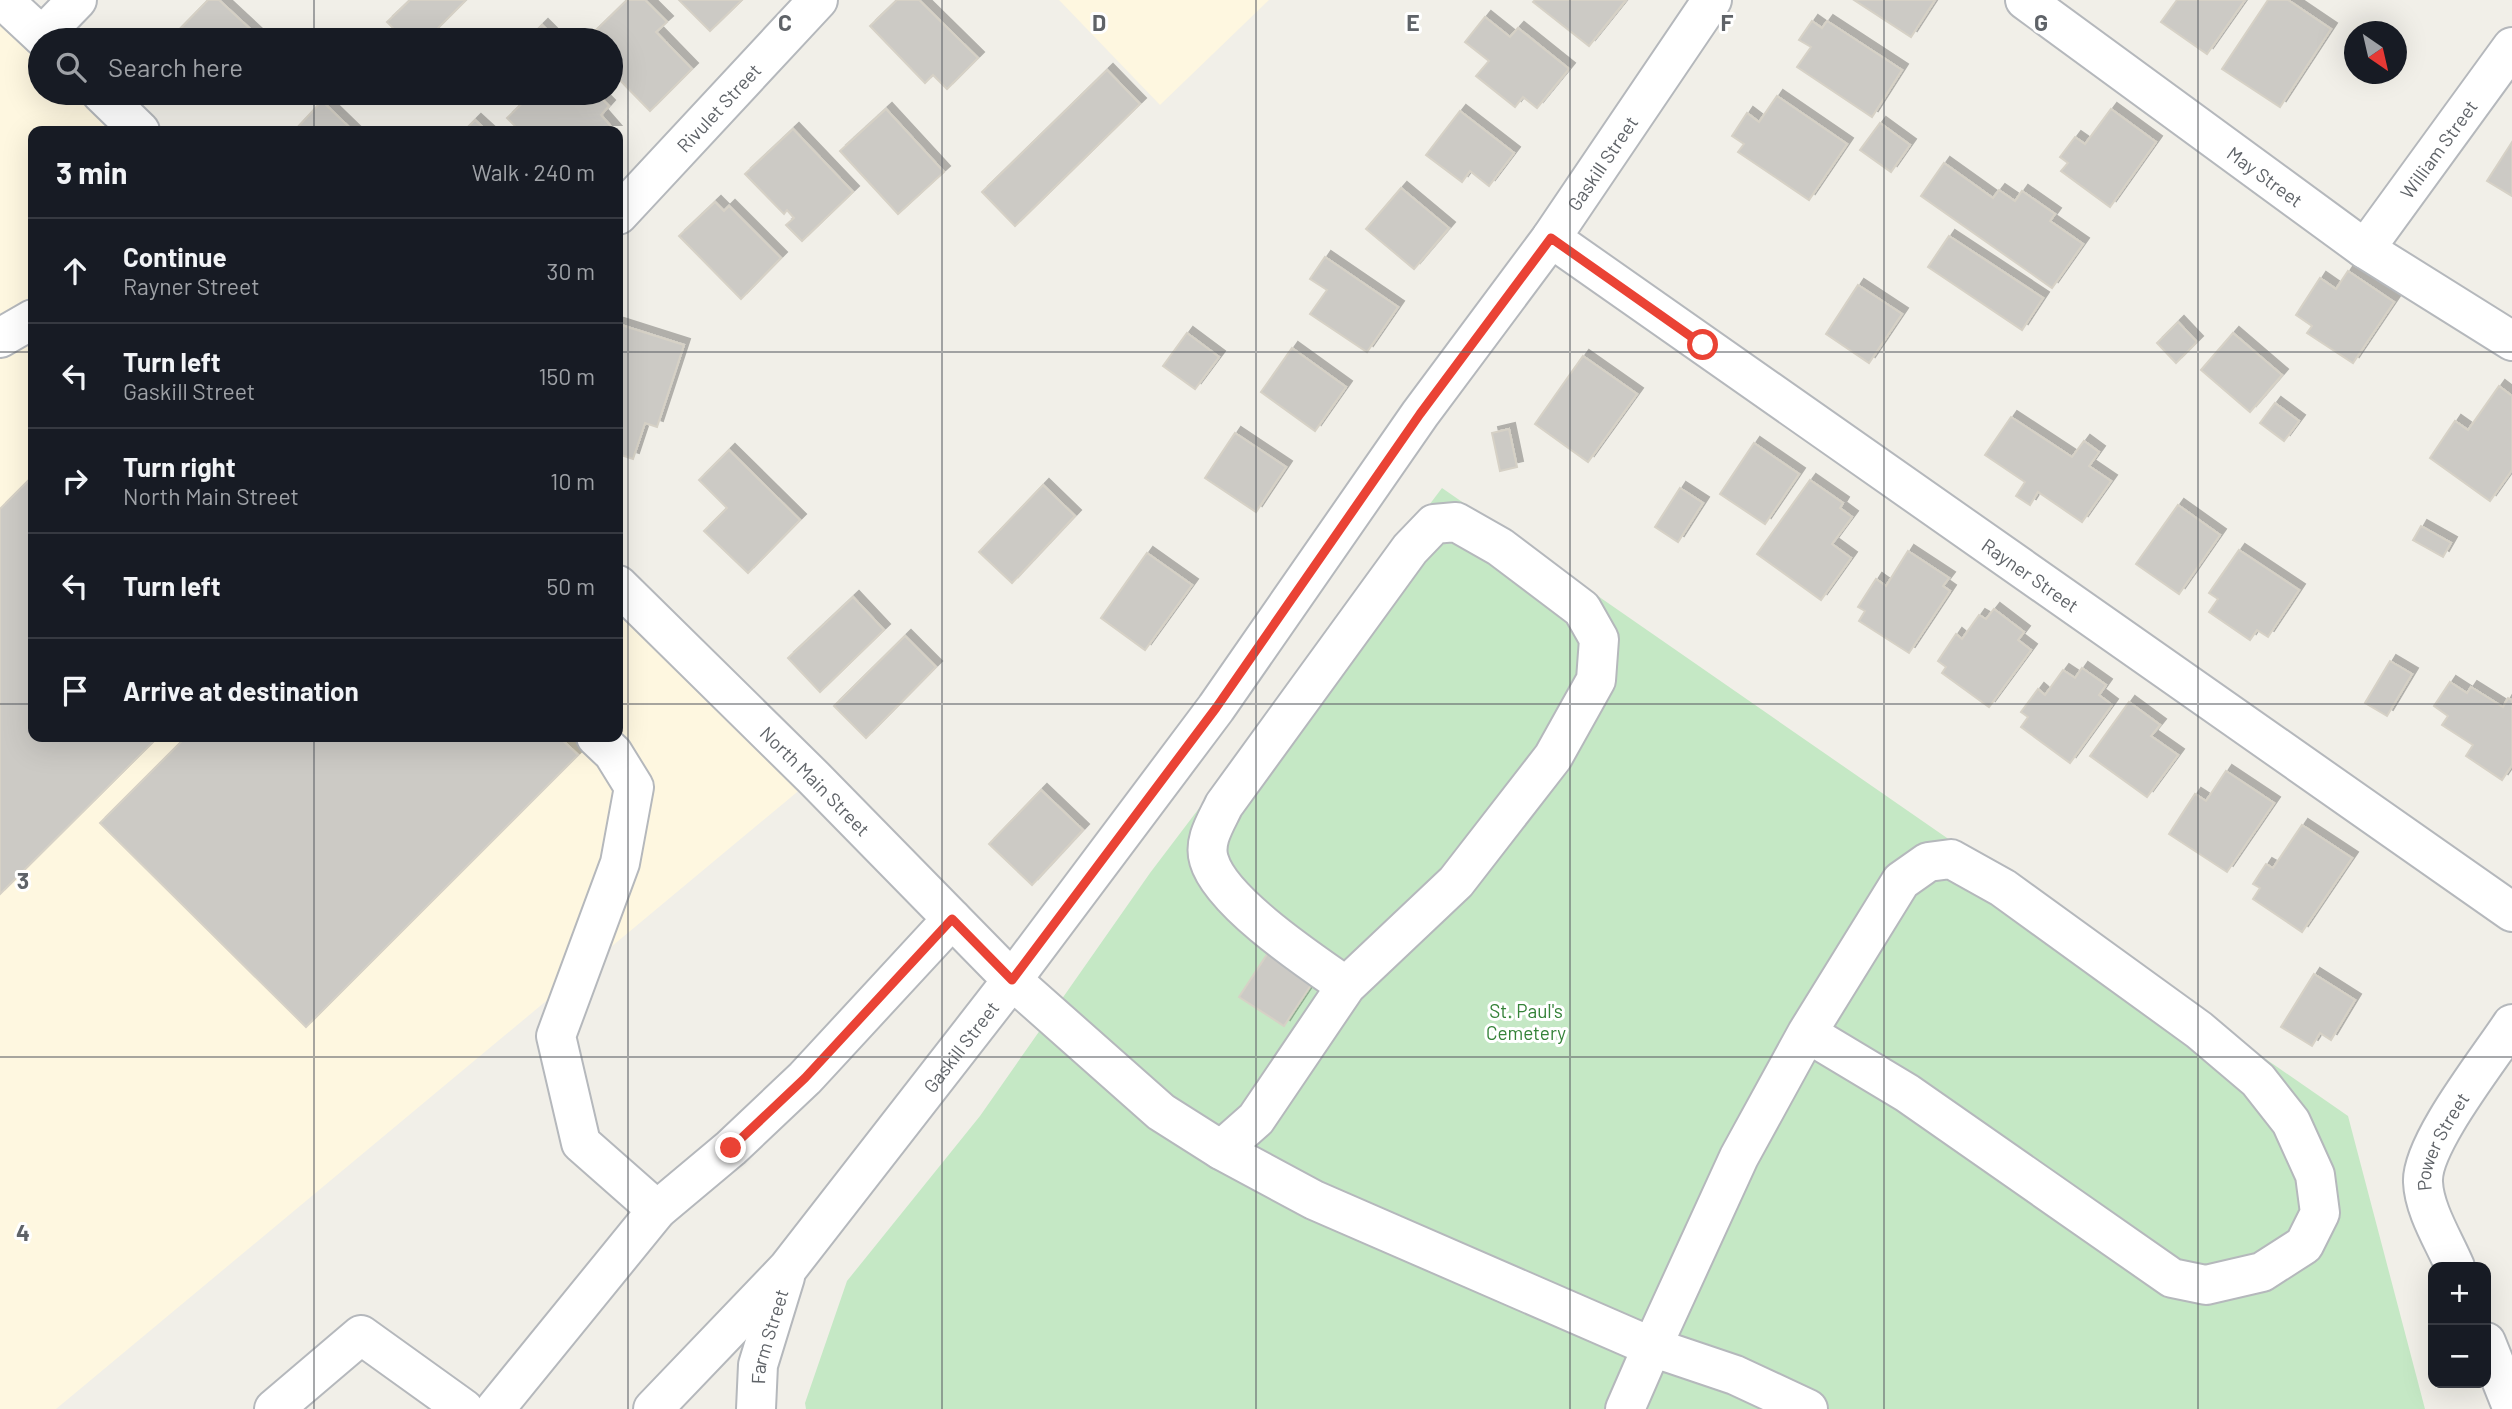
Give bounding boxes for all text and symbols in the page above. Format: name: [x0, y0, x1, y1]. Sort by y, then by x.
text: C: [778, 8, 792, 36]
text: D: [1092, 8, 1106, 36]
text: E: [1406, 8, 1420, 36]
text: F: [1721, 8, 1734, 36]
text: G: [2034, 8, 2048, 36]
north arrow: [2344, 21, 2407, 84]
search box: [28, 28, 623, 105]
icon: search: [52, 48, 90, 86]
text: Search here: [108, 51, 243, 82]
street label: Rivulet Street: [671, 58, 765, 156]
street label: William Street: [2394, 95, 2481, 203]
street label: Gaskill Street: [1562, 111, 1642, 215]
street label: May Street: [2223, 141, 2308, 211]
text: 3 min: [56, 154, 127, 190]
text: Walk · 240 m: [472, 158, 595, 186]
text: Continue: [123, 241, 227, 272]
icon: ahead: [56, 252, 94, 290]
text: 30 m: [547, 257, 595, 285]
text: Rayner Street: [123, 272, 260, 300]
route start: [1687, 329, 1718, 360]
text: Turn left: [123, 346, 221, 377]
icon: left: [56, 357, 94, 395]
text: 150 m: [539, 362, 595, 390]
text: Gaskill Street: [123, 377, 255, 405]
text: Turn right: [123, 451, 236, 482]
icon: right: [56, 462, 94, 500]
text: 10 m: [550, 467, 595, 495]
text: North Main Street: [123, 482, 299, 510]
street label: Rayner Street: [1978, 533, 2084, 616]
icon: left: [56, 567, 94, 605]
text: Turn left: [123, 570, 221, 601]
text: 50 m: [547, 572, 595, 600]
icon: arrive: [56, 672, 94, 710]
text: Arrive at destination: [123, 675, 359, 706]
street label: North Main Street: [756, 721, 875, 840]
text: 3: [17, 866, 29, 894]
street label: Gaskill Street: [918, 996, 1003, 1097]
park label: St. Paul's Cemetery: [1486, 999, 1566, 1044]
street label: Power Street: [2411, 1088, 2473, 1192]
route end: [715, 1132, 746, 1163]
text: 4: [16, 1218, 30, 1246]
map controls: [2428, 1262, 2491, 1388]
button: +: [2428, 1262, 2491, 1325]
street label: Farm Street: [746, 1286, 792, 1385]
button: −: [2428, 1325, 2491, 1388]

